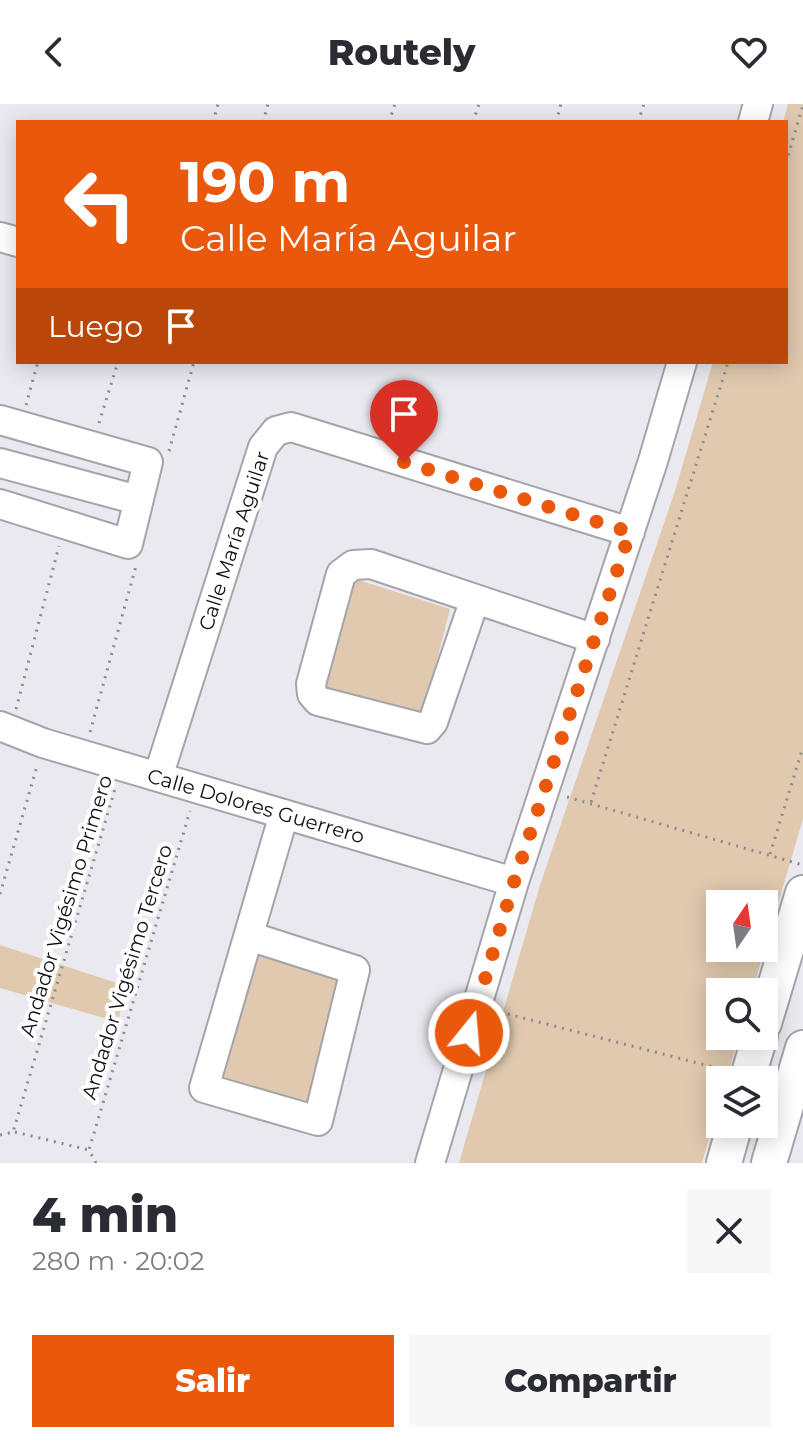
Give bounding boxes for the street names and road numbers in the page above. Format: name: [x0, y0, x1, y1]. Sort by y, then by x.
street label: Calle María Aguilar: [194, 448, 274, 634]
street label: Calle Dolores Guerrero: [145, 763, 367, 849]
street label: Andador Vigésimo Primero: [15, 772, 117, 1040]
street label: Andador Vigésimo Tercero: [77, 842, 177, 1102]

